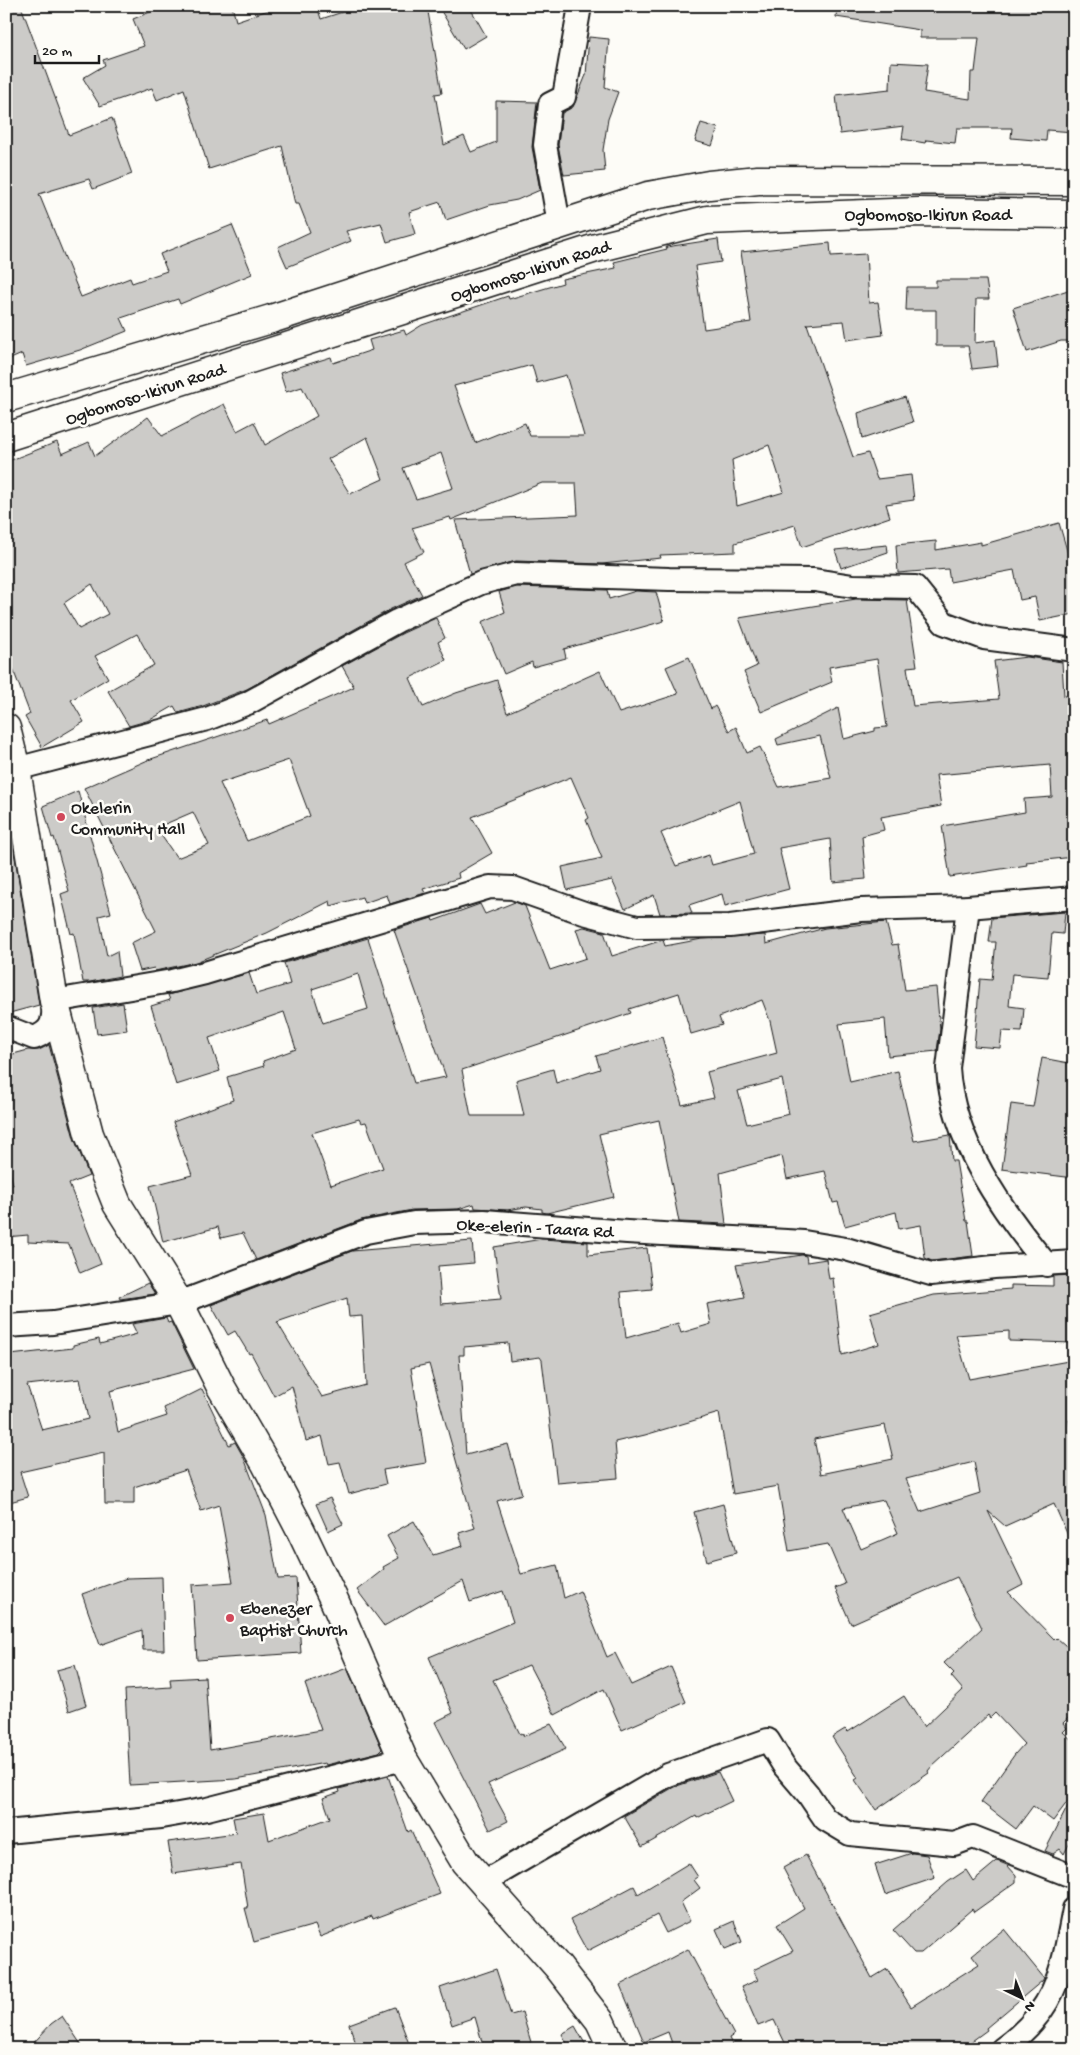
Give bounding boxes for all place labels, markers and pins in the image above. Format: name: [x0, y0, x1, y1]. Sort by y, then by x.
place label: Okelerin Community Hall: [71, 799, 185, 841]
marker: Okelerin Community Hall: [55, 811, 67, 823]
place label: Ebenezer Baptist Church: [239, 1600, 348, 1642]
marker: Ebenezer Baptist Church: [224, 1612, 236, 1624]

